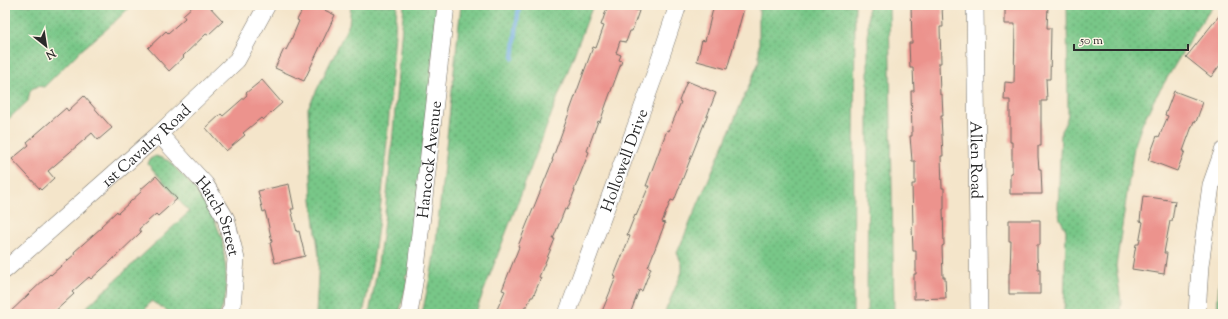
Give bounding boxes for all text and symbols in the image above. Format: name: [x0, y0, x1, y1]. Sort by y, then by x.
north arrow: [26, 26, 66, 66]
scale bar: [1074, 26, 1188, 52]
text: 50 m: [1079, 32, 1103, 50]
text: N: [43, 44, 59, 63]
street label: 1st Cavalry Road: [97, 100, 197, 194]
street label: Hancock Avenue: [413, 100, 449, 220]
street label: Hollowell Drive: [596, 106, 655, 216]
street label: Allen Road: [963, 121, 987, 199]
street label: Hatch Street: [189, 172, 244, 259]

